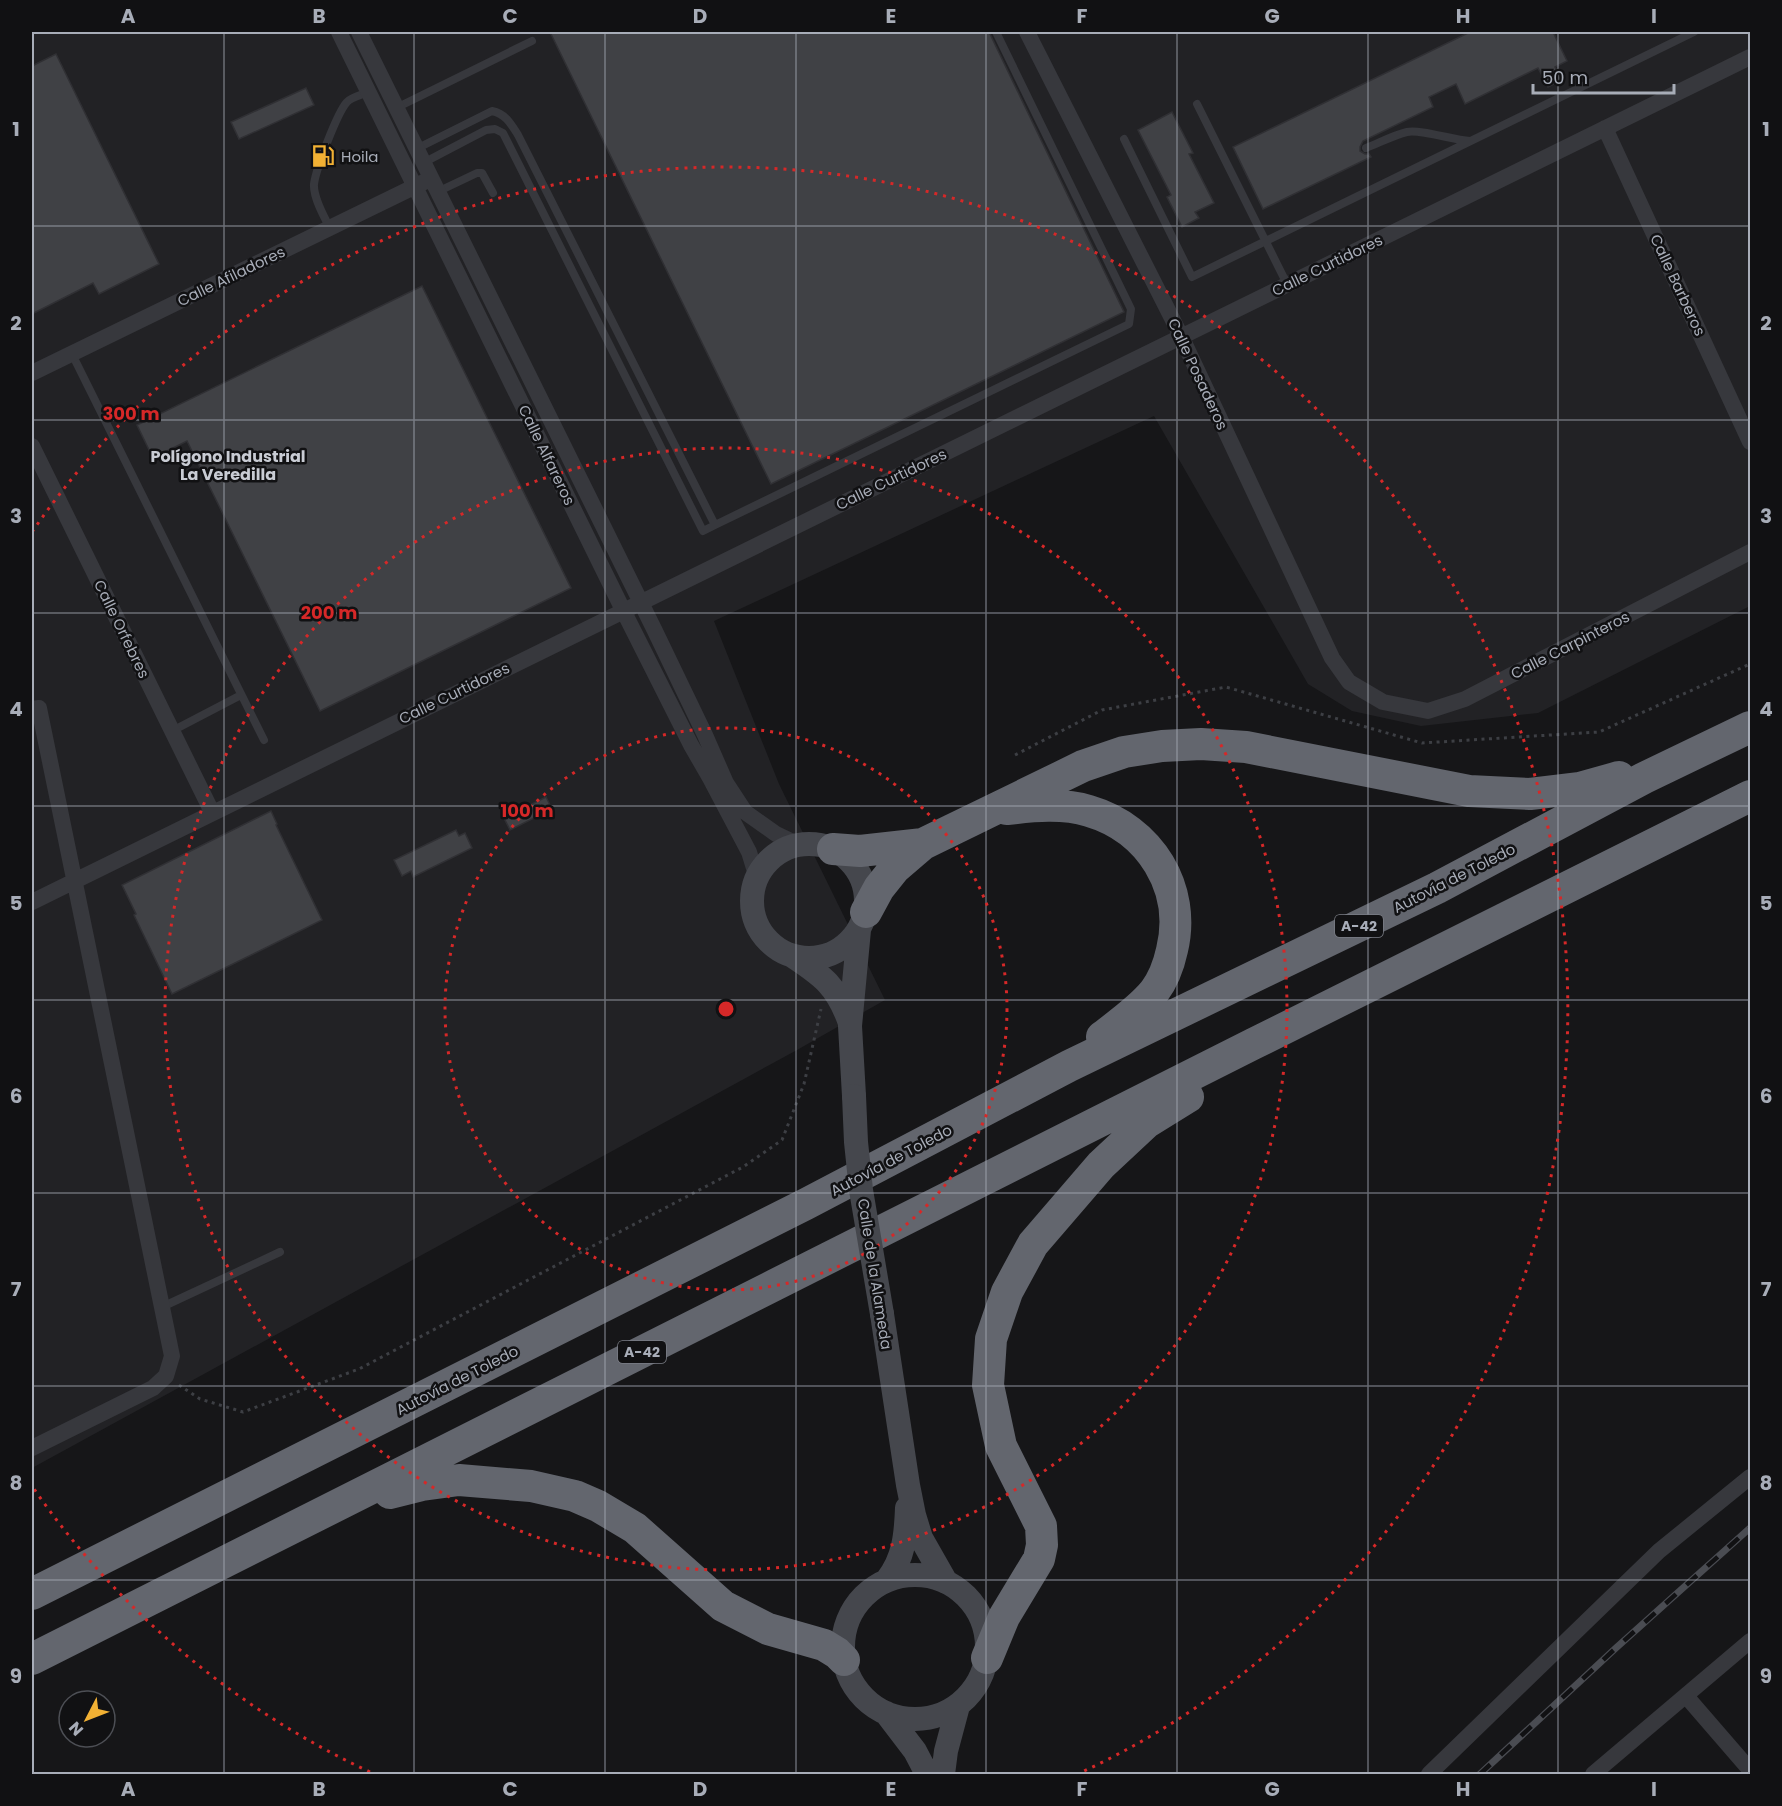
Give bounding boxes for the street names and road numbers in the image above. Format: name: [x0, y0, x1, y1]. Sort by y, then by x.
street label: Calle Curtidores: [1268, 229, 1386, 301]
street label: Calle Barberos: [1645, 231, 1711, 339]
street label: Calle Afiladores: [174, 241, 289, 311]
street label: Calle Posaderos: [1163, 315, 1233, 433]
street label: Calle Alfareros: [514, 401, 580, 509]
street label: Calle Curtidores: [832, 443, 950, 515]
street label: Calle Orfebres: [89, 576, 155, 682]
street label: Calle Carpinteros: [1507, 606, 1633, 684]
street label: Calle Curtidores: [395, 657, 513, 729]
street label: Autovía de Toledo: [1389, 838, 1519, 918]
road number: A-42: [1335, 915, 1383, 937]
street label: Autovía de Toledo: [827, 1119, 955, 1201]
street label: Calle de la Alameda: [853, 1197, 897, 1351]
street label: Autovía de Toledo: [392, 1340, 522, 1420]
road number: A-42: [618, 1341, 666, 1363]

